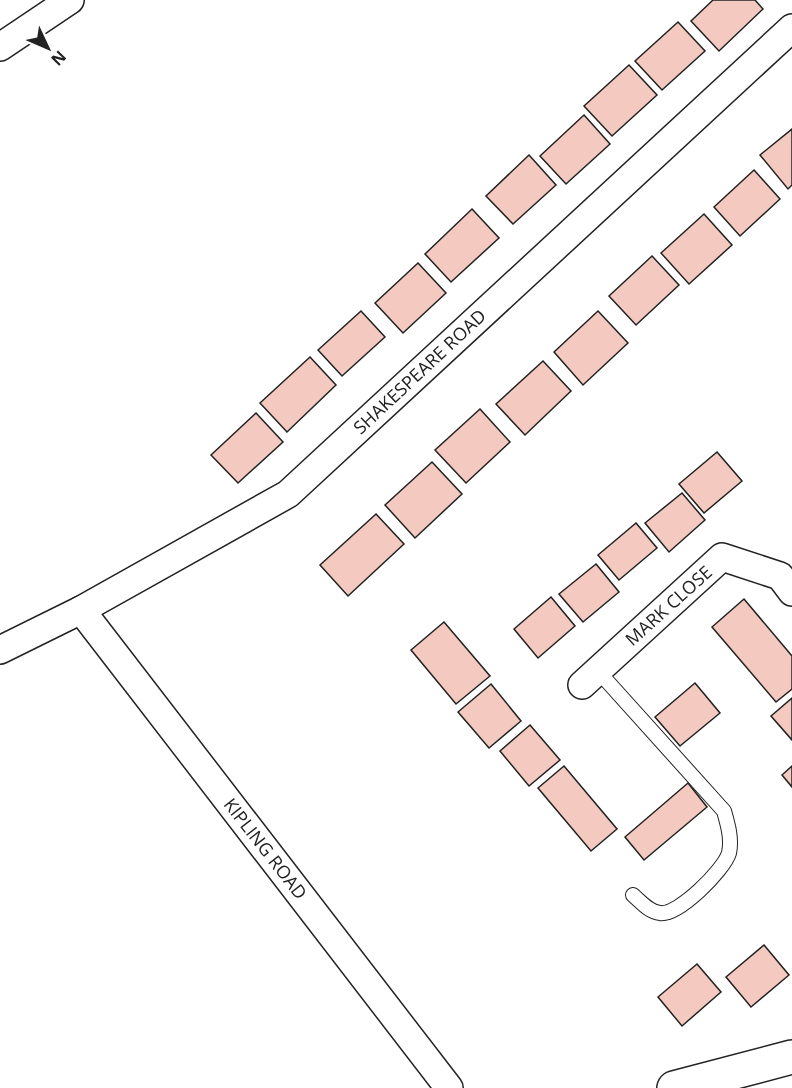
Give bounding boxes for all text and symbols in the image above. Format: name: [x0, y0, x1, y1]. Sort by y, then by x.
north arrow: [18, 18, 78, 78]
text: N: [46, 46, 71, 71]
street label: SHAKESPEARE ROAD: [348, 304, 491, 439]
street label: MARK CLOSE: [620, 560, 717, 651]
street label: KIPLING ROAD: [219, 793, 313, 904]

